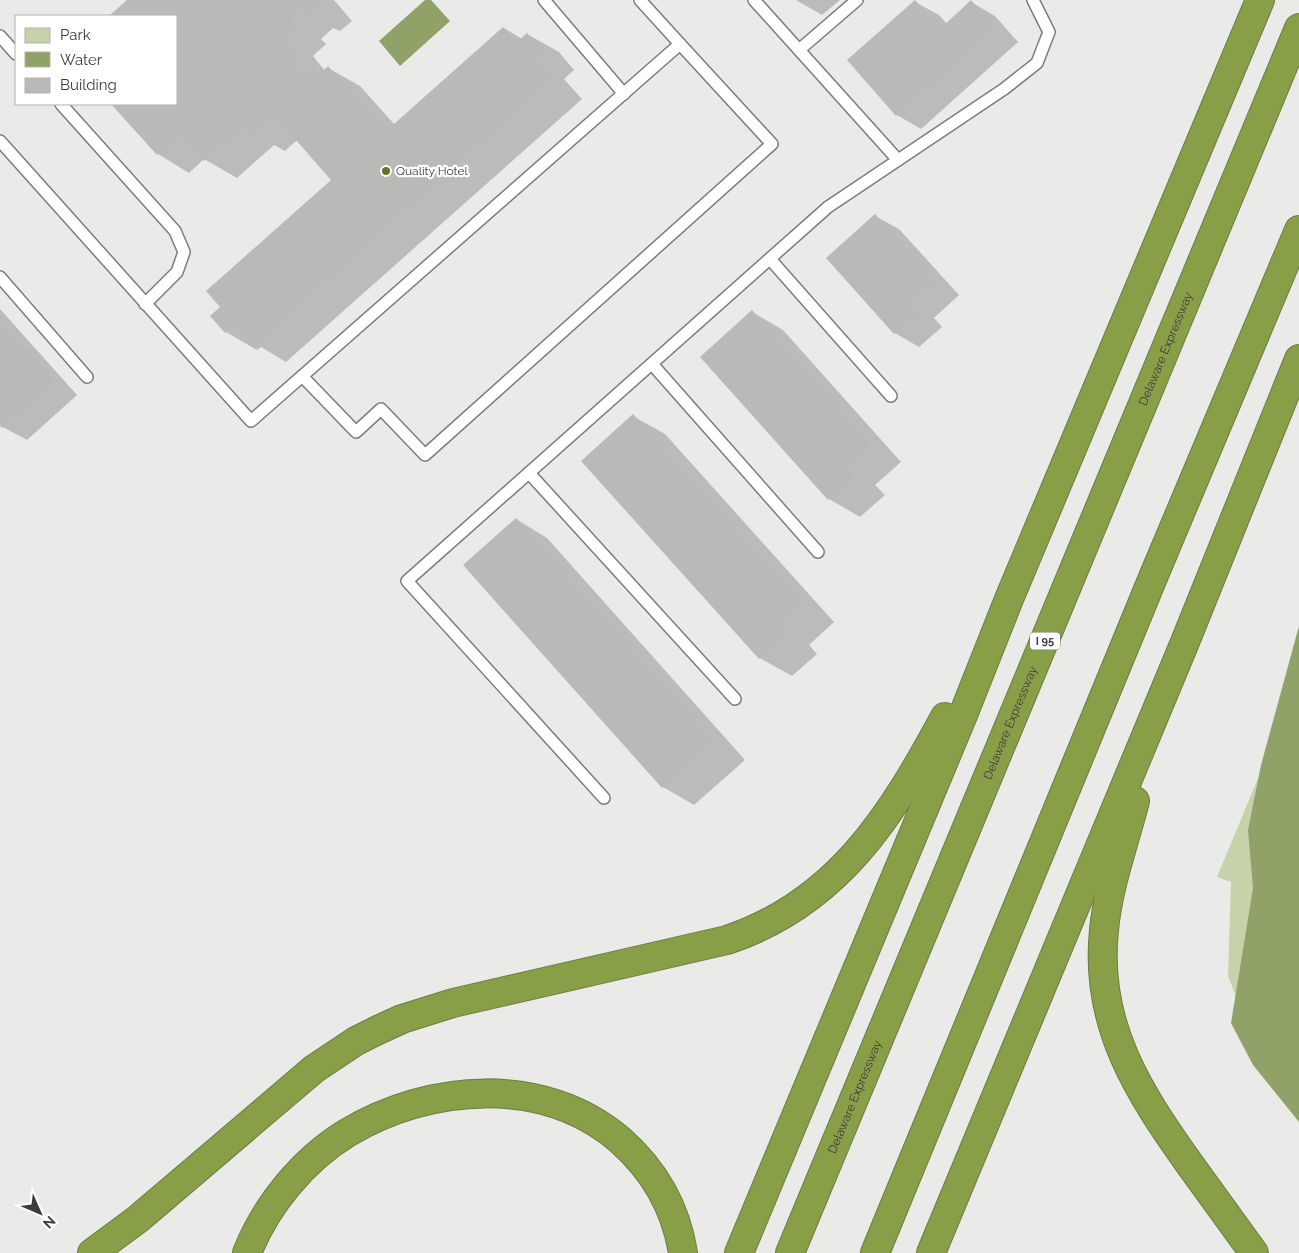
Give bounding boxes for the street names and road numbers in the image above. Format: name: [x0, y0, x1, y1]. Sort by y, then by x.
street label: Delaware Expressway: [1136, 290, 1196, 408]
road number: I 95: [1030, 632, 1060, 649]
street label: Delaware Expressway: [980, 664, 1040, 782]
street label: Delaware Expressway: [825, 1038, 885, 1156]

